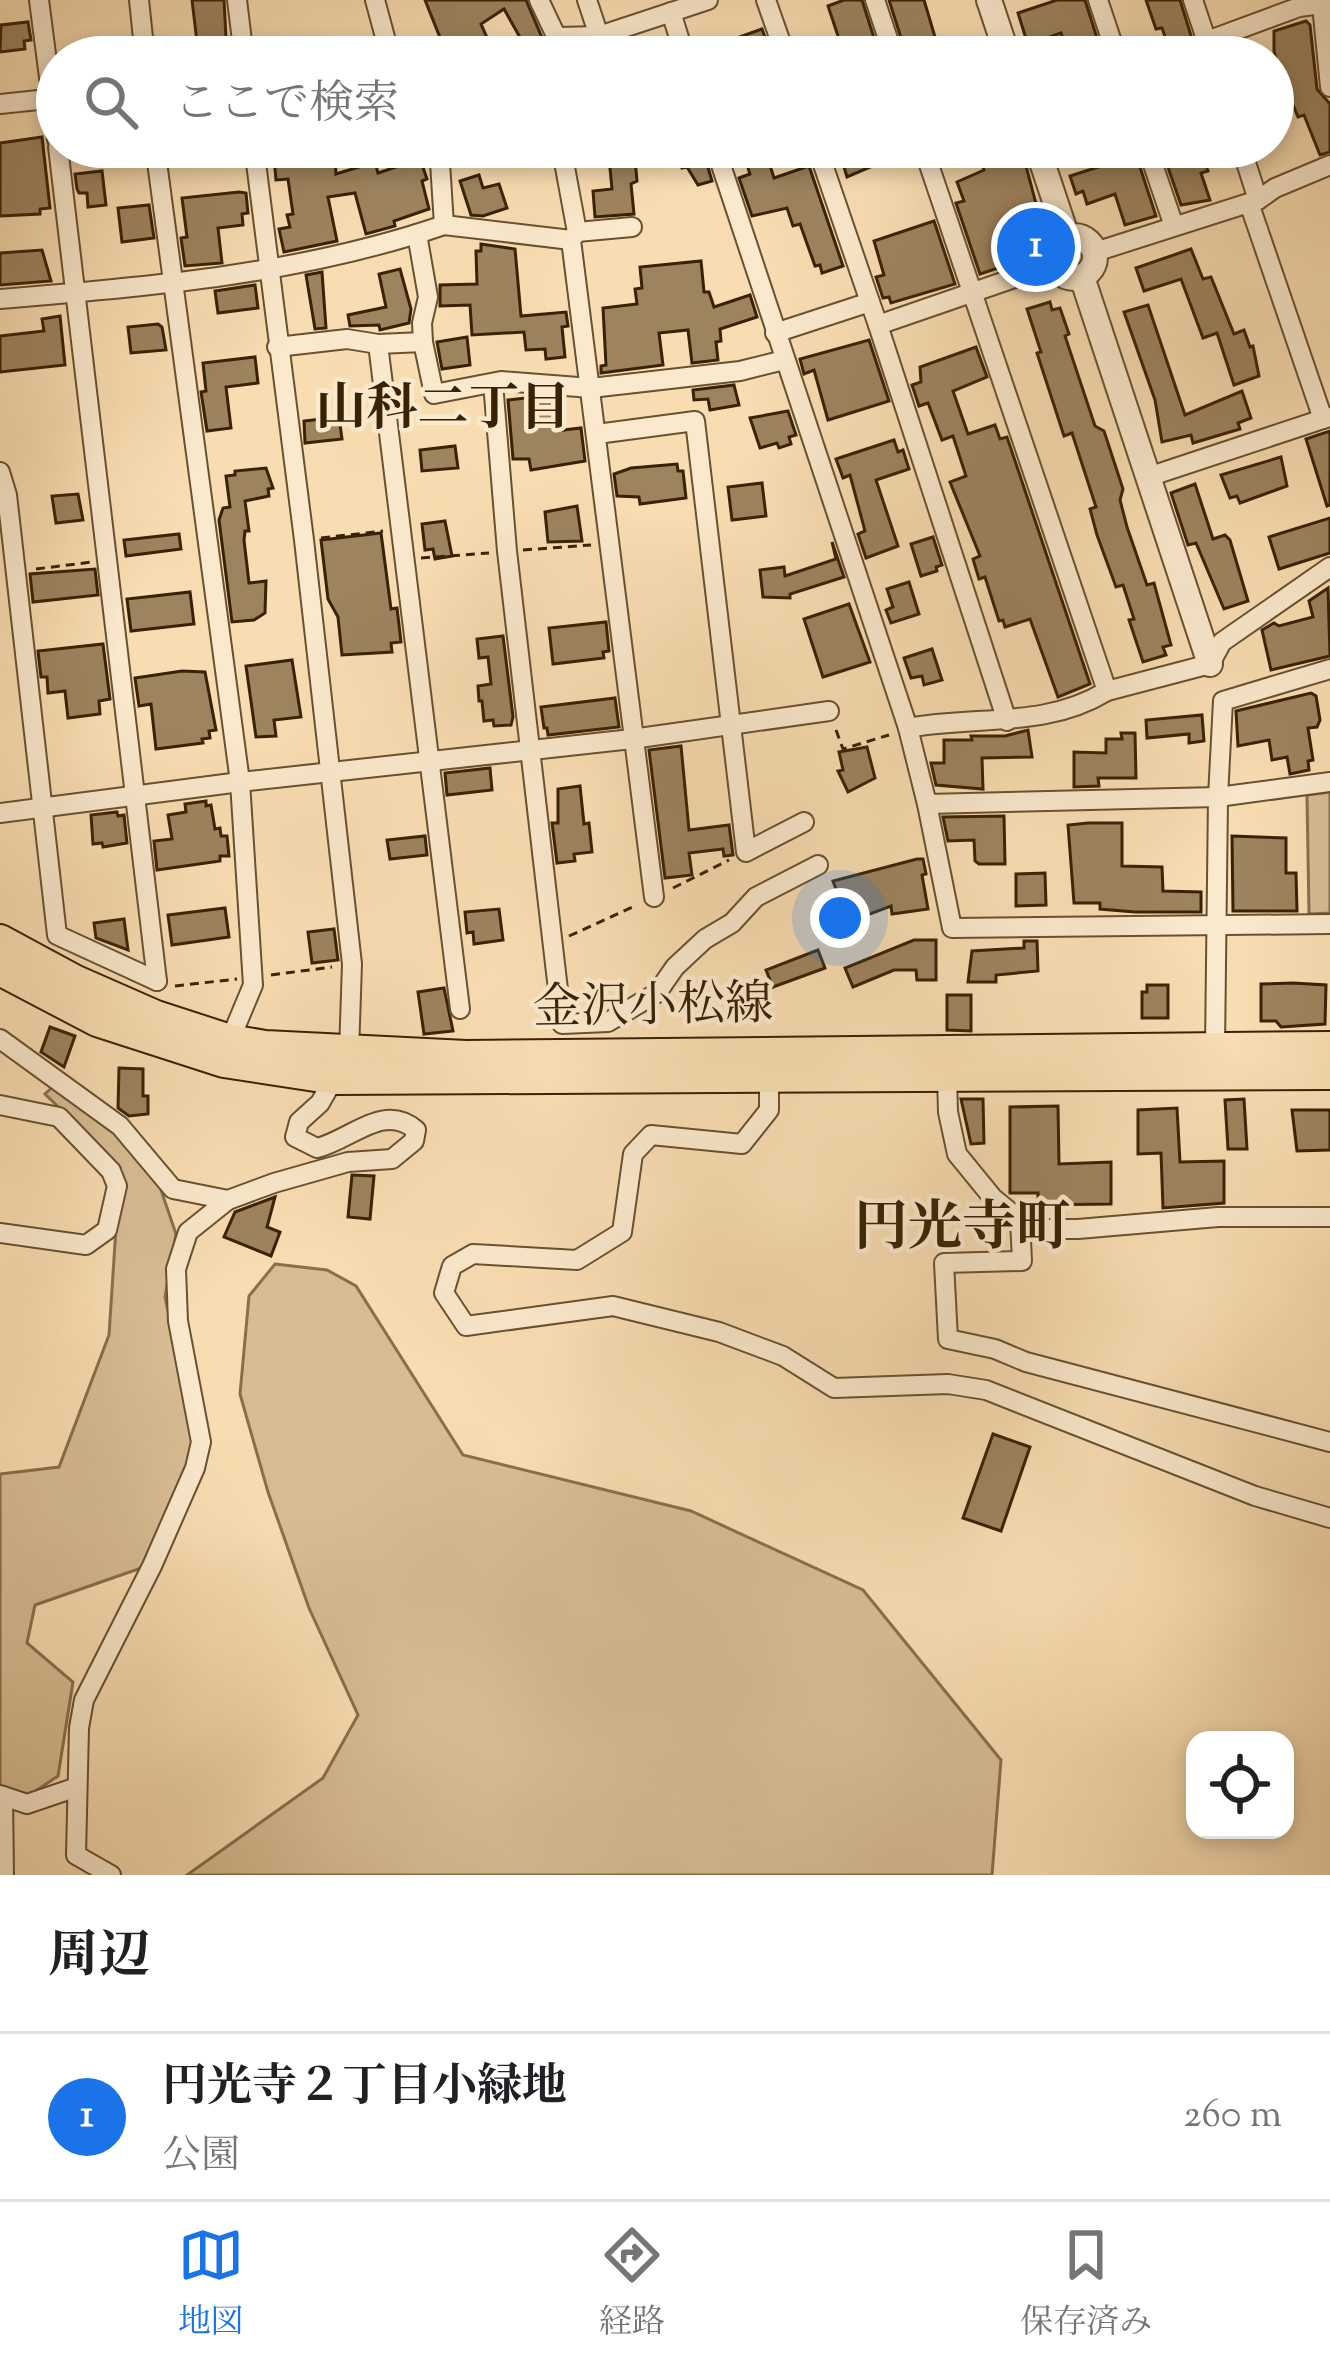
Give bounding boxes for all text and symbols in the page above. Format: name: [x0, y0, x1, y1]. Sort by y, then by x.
search box: [36, 36, 1294, 168]
icon: search: [78, 69, 144, 135]
text: ここで検索: [174, 74, 399, 139]
pin: 1: [997, 202, 1075, 292]
district label: 山科二丁目: [315, 375, 571, 448]
your location: [810, 888, 870, 948]
street label: 金沢小松線: [532, 972, 774, 1046]
district label: 円光寺町: [854, 1192, 1070, 1270]
map controls: [1186, 1731, 1294, 1839]
button: locate: [1186, 1731, 1294, 1839]
text: 周辺: [48, 1922, 150, 1995]
text: 円光寺２丁目小緑地: [162, 2057, 567, 2122]
text: 1: [80, 2089, 94, 2145]
text: 260 m: [1183, 2089, 1282, 2145]
text: 公園: [162, 2130, 240, 2186]
tab: 地図: [178, 2222, 244, 2348]
tab: 経路: [599, 2222, 665, 2348]
tab: 保存済み: [1020, 2222, 1152, 2348]

